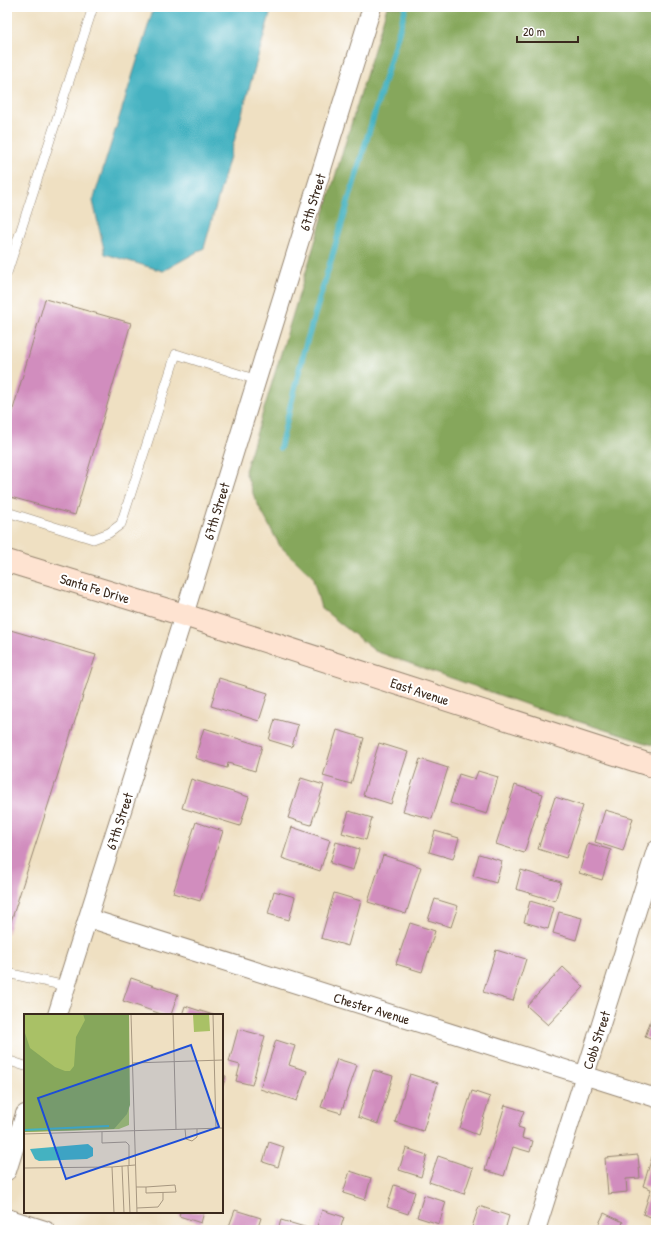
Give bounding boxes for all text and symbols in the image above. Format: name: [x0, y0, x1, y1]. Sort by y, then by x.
scale bar: [517, 18, 578, 44]
text: 20 m: [523, 23, 545, 40]
street label: 67th Street: [294, 171, 330, 233]
street label: 67th Street: [198, 480, 234, 542]
street label: Santa Fe Drive: [58, 568, 133, 608]
street label: East Avenue: [388, 673, 452, 710]
street label: 67th Street: [101, 790, 137, 852]
street label: Chester Avenue: [331, 987, 413, 1029]
street label: Cobb Street: [578, 1008, 614, 1072]
inset map: [24, 1014, 223, 1213]

